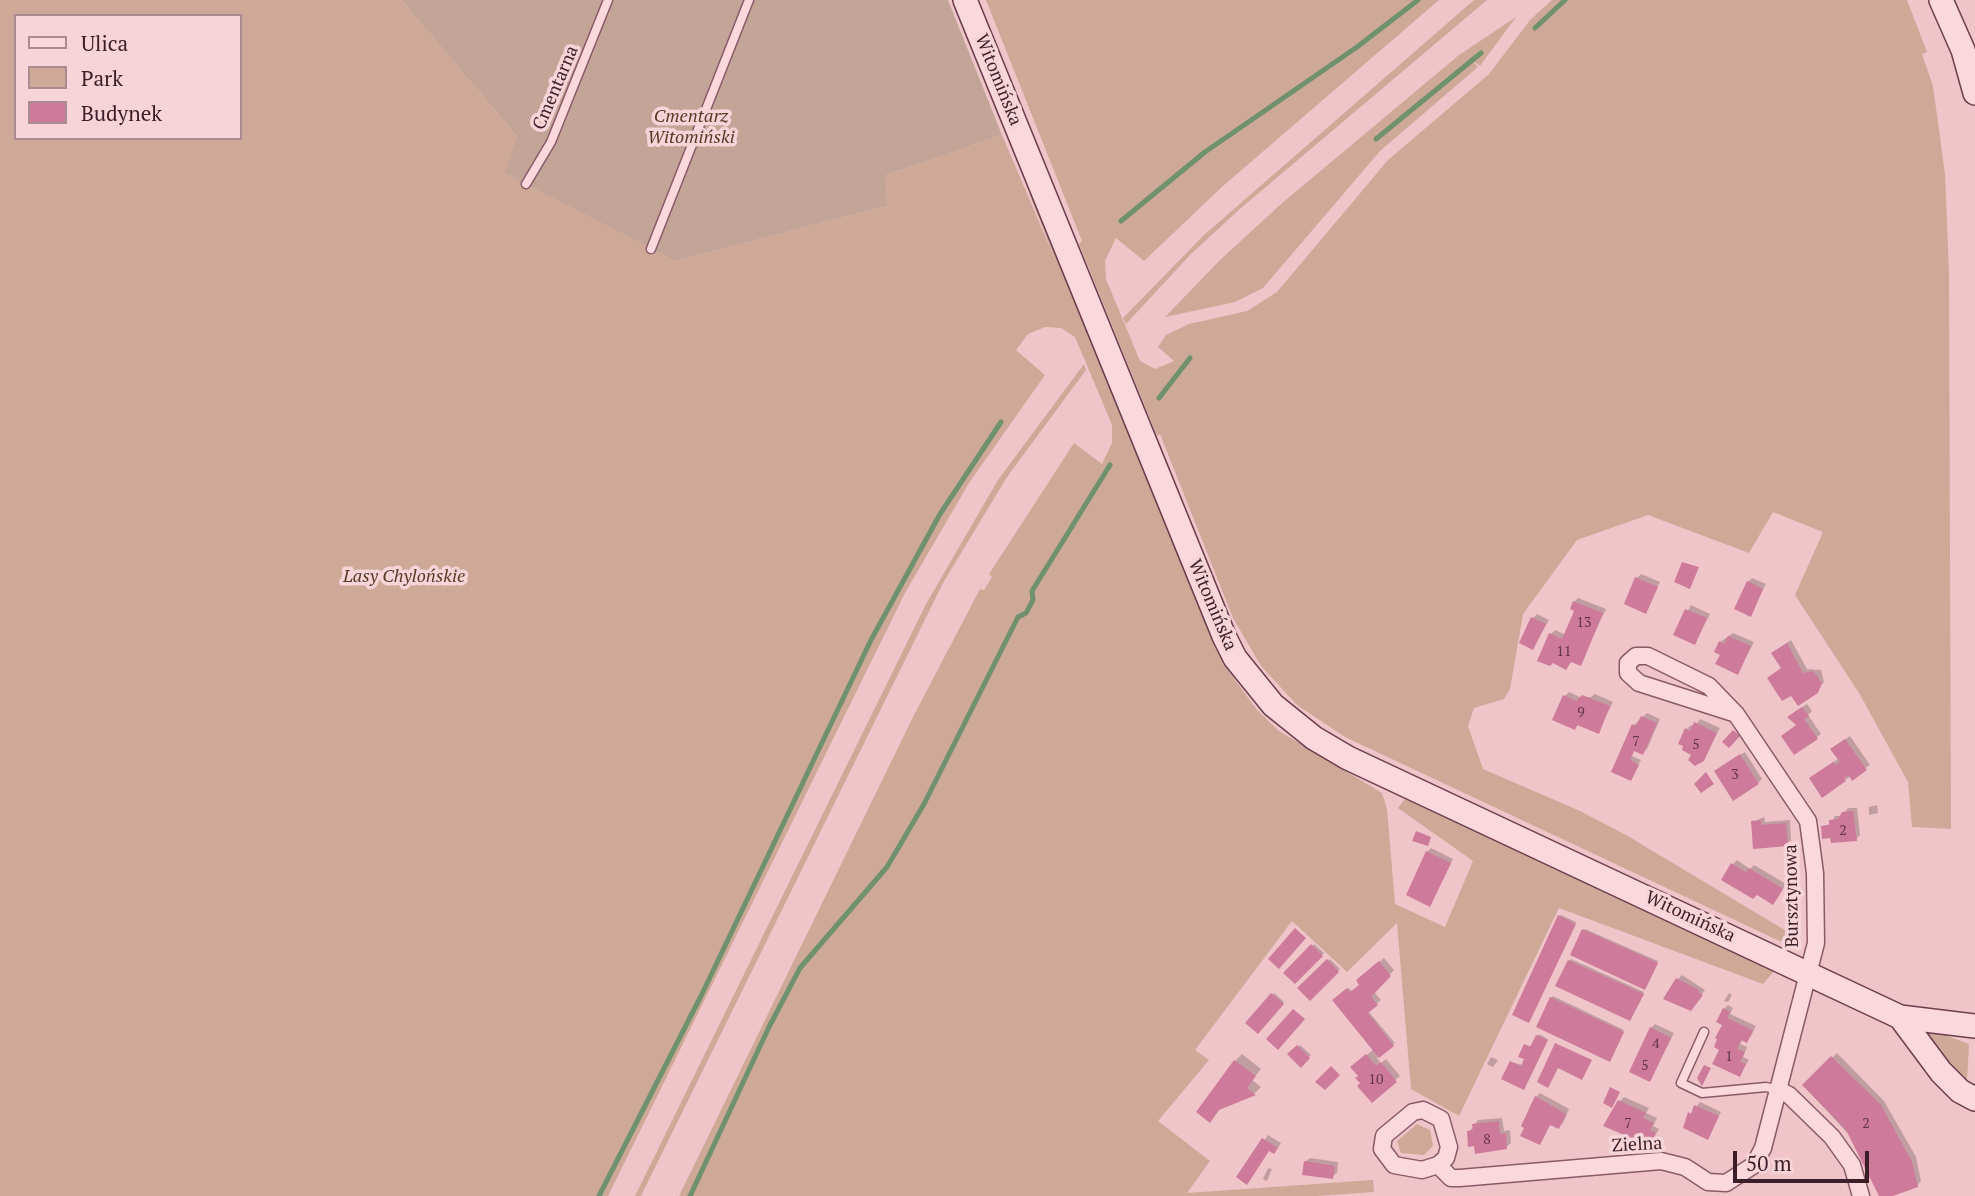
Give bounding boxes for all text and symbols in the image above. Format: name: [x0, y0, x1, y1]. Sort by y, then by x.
legend: [14, 14, 242, 140]
text: Ulica: [81, 29, 128, 57]
street label: Witomińska: [970, 31, 1026, 129]
street label: Cmentarna: [529, 43, 583, 133]
text: Park: [81, 64, 123, 92]
text: Budynek: [81, 99, 162, 127]
park label: Cmentarz Witomiński: [647, 106, 735, 148]
street label: Witomińska: [1183, 556, 1241, 654]
park label: Lasy Chylońskie: [343, 566, 465, 588]
house number: 13: [1577, 615, 1591, 631]
house number: 11: [1557, 644, 1571, 660]
house number: 9: [1577, 705, 1585, 721]
house number: 7: [1632, 734, 1640, 750]
house number: 5: [1692, 737, 1700, 753]
house number: 3: [1731, 767, 1739, 783]
house number: 2: [1839, 823, 1847, 839]
street label: Bursztynowa: [1780, 844, 1804, 948]
street label: Witomińska: [1642, 887, 1738, 947]
house number: 4: [1652, 1036, 1660, 1052]
house number: 1: [1725, 1049, 1733, 1065]
house number: 5: [1641, 1058, 1649, 1074]
house number: 10: [1369, 1072, 1383, 1088]
house number: 7: [1624, 1116, 1632, 1132]
house number: 2: [1862, 1116, 1870, 1132]
house number: 8: [1483, 1132, 1491, 1148]
street label: Zielna: [1611, 1133, 1663, 1157]
scale bar: [1737, 1136, 1874, 1180]
text: 50 m: [1746, 1149, 1792, 1177]

